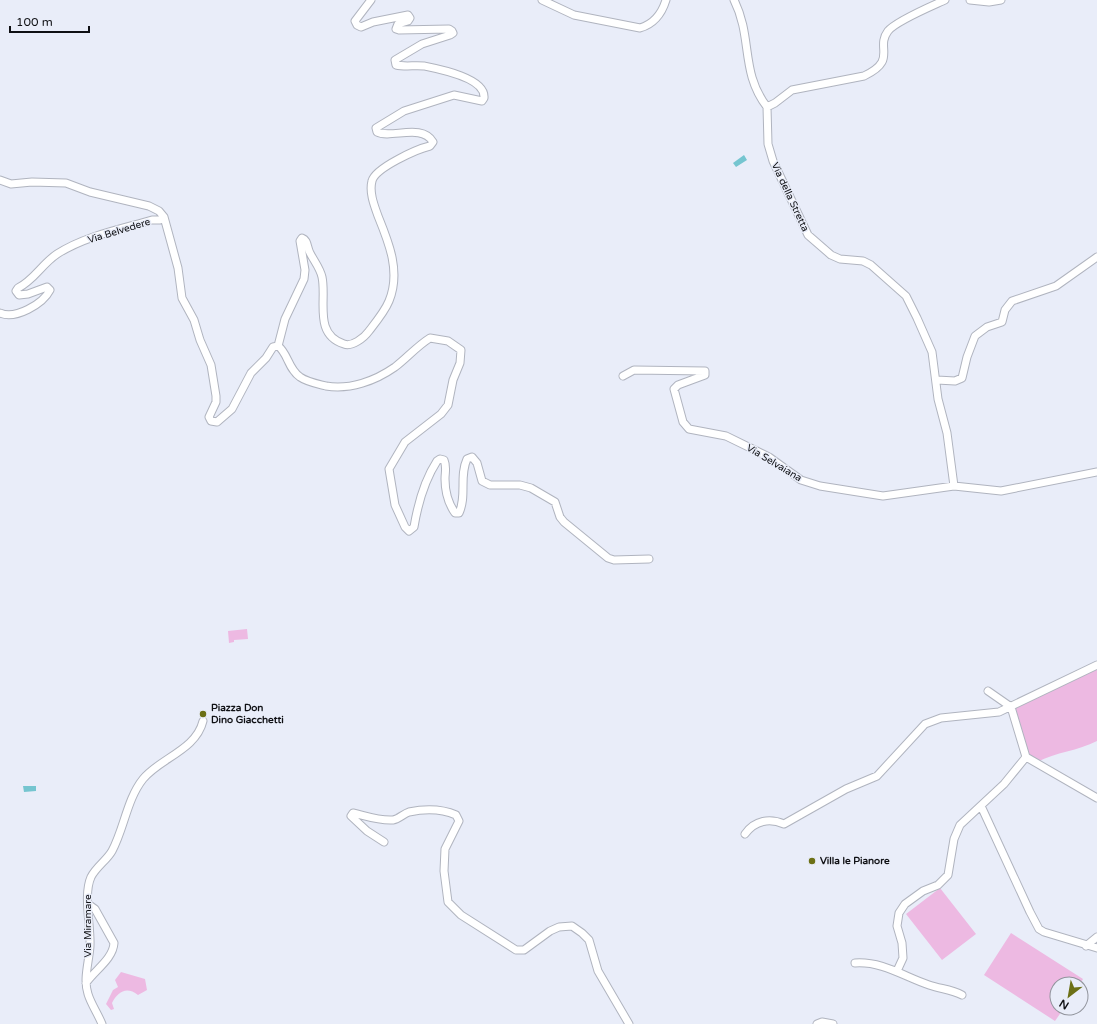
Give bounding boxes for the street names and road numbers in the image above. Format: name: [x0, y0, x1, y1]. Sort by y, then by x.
street label: Via della Stretta: [769, 160, 811, 234]
street label: Via Belvedere: [86, 216, 152, 246]
street label: Via Selvaiana: [744, 442, 804, 484]
street label: Via Miramare: [82, 894, 94, 958]

